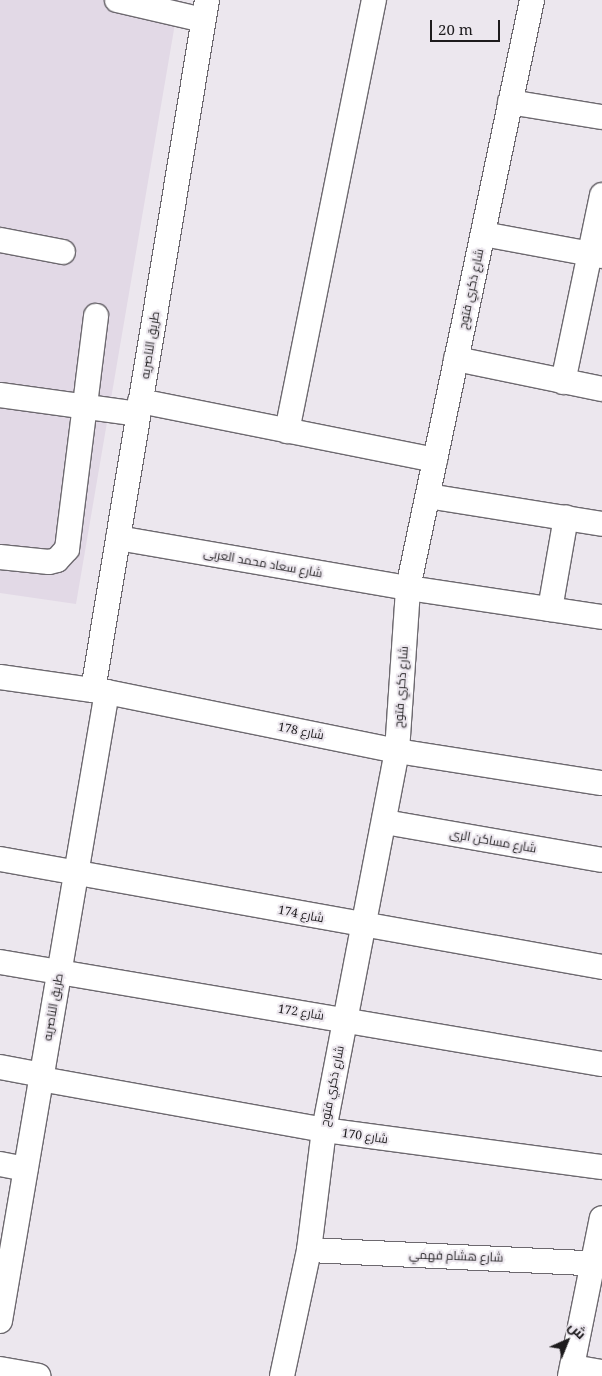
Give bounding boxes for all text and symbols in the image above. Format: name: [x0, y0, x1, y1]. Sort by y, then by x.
scale bar: [432, 10, 502, 42]
text: 20 m: [438, 19, 473, 39]
street label: شارع ذكري فتوح: [455, 247, 487, 331]
street label: طريق الناصريه: [138, 310, 162, 380]
street label: شارع سعاد محمد العربى: [202, 545, 324, 581]
street label: شارع ذكري فتوح: [391, 646, 411, 728]
street label: شارع 178: [277, 719, 325, 743]
street label: شارع مساكن الرى: [449, 826, 537, 856]
street label: شارع 174: [277, 902, 325, 926]
street label: طريق الناصريه: [40, 972, 66, 1042]
street label: شارع 172: [277, 1001, 325, 1023]
street label: شارع ذكري فتوح: [317, 1044, 347, 1128]
street label: شارع 170: [341, 1126, 389, 1146]
street label: شارع هشام فهمي: [409, 1247, 503, 1265]
north arrow: [542, 1316, 592, 1366]
text: ش: [565, 1317, 591, 1343]

